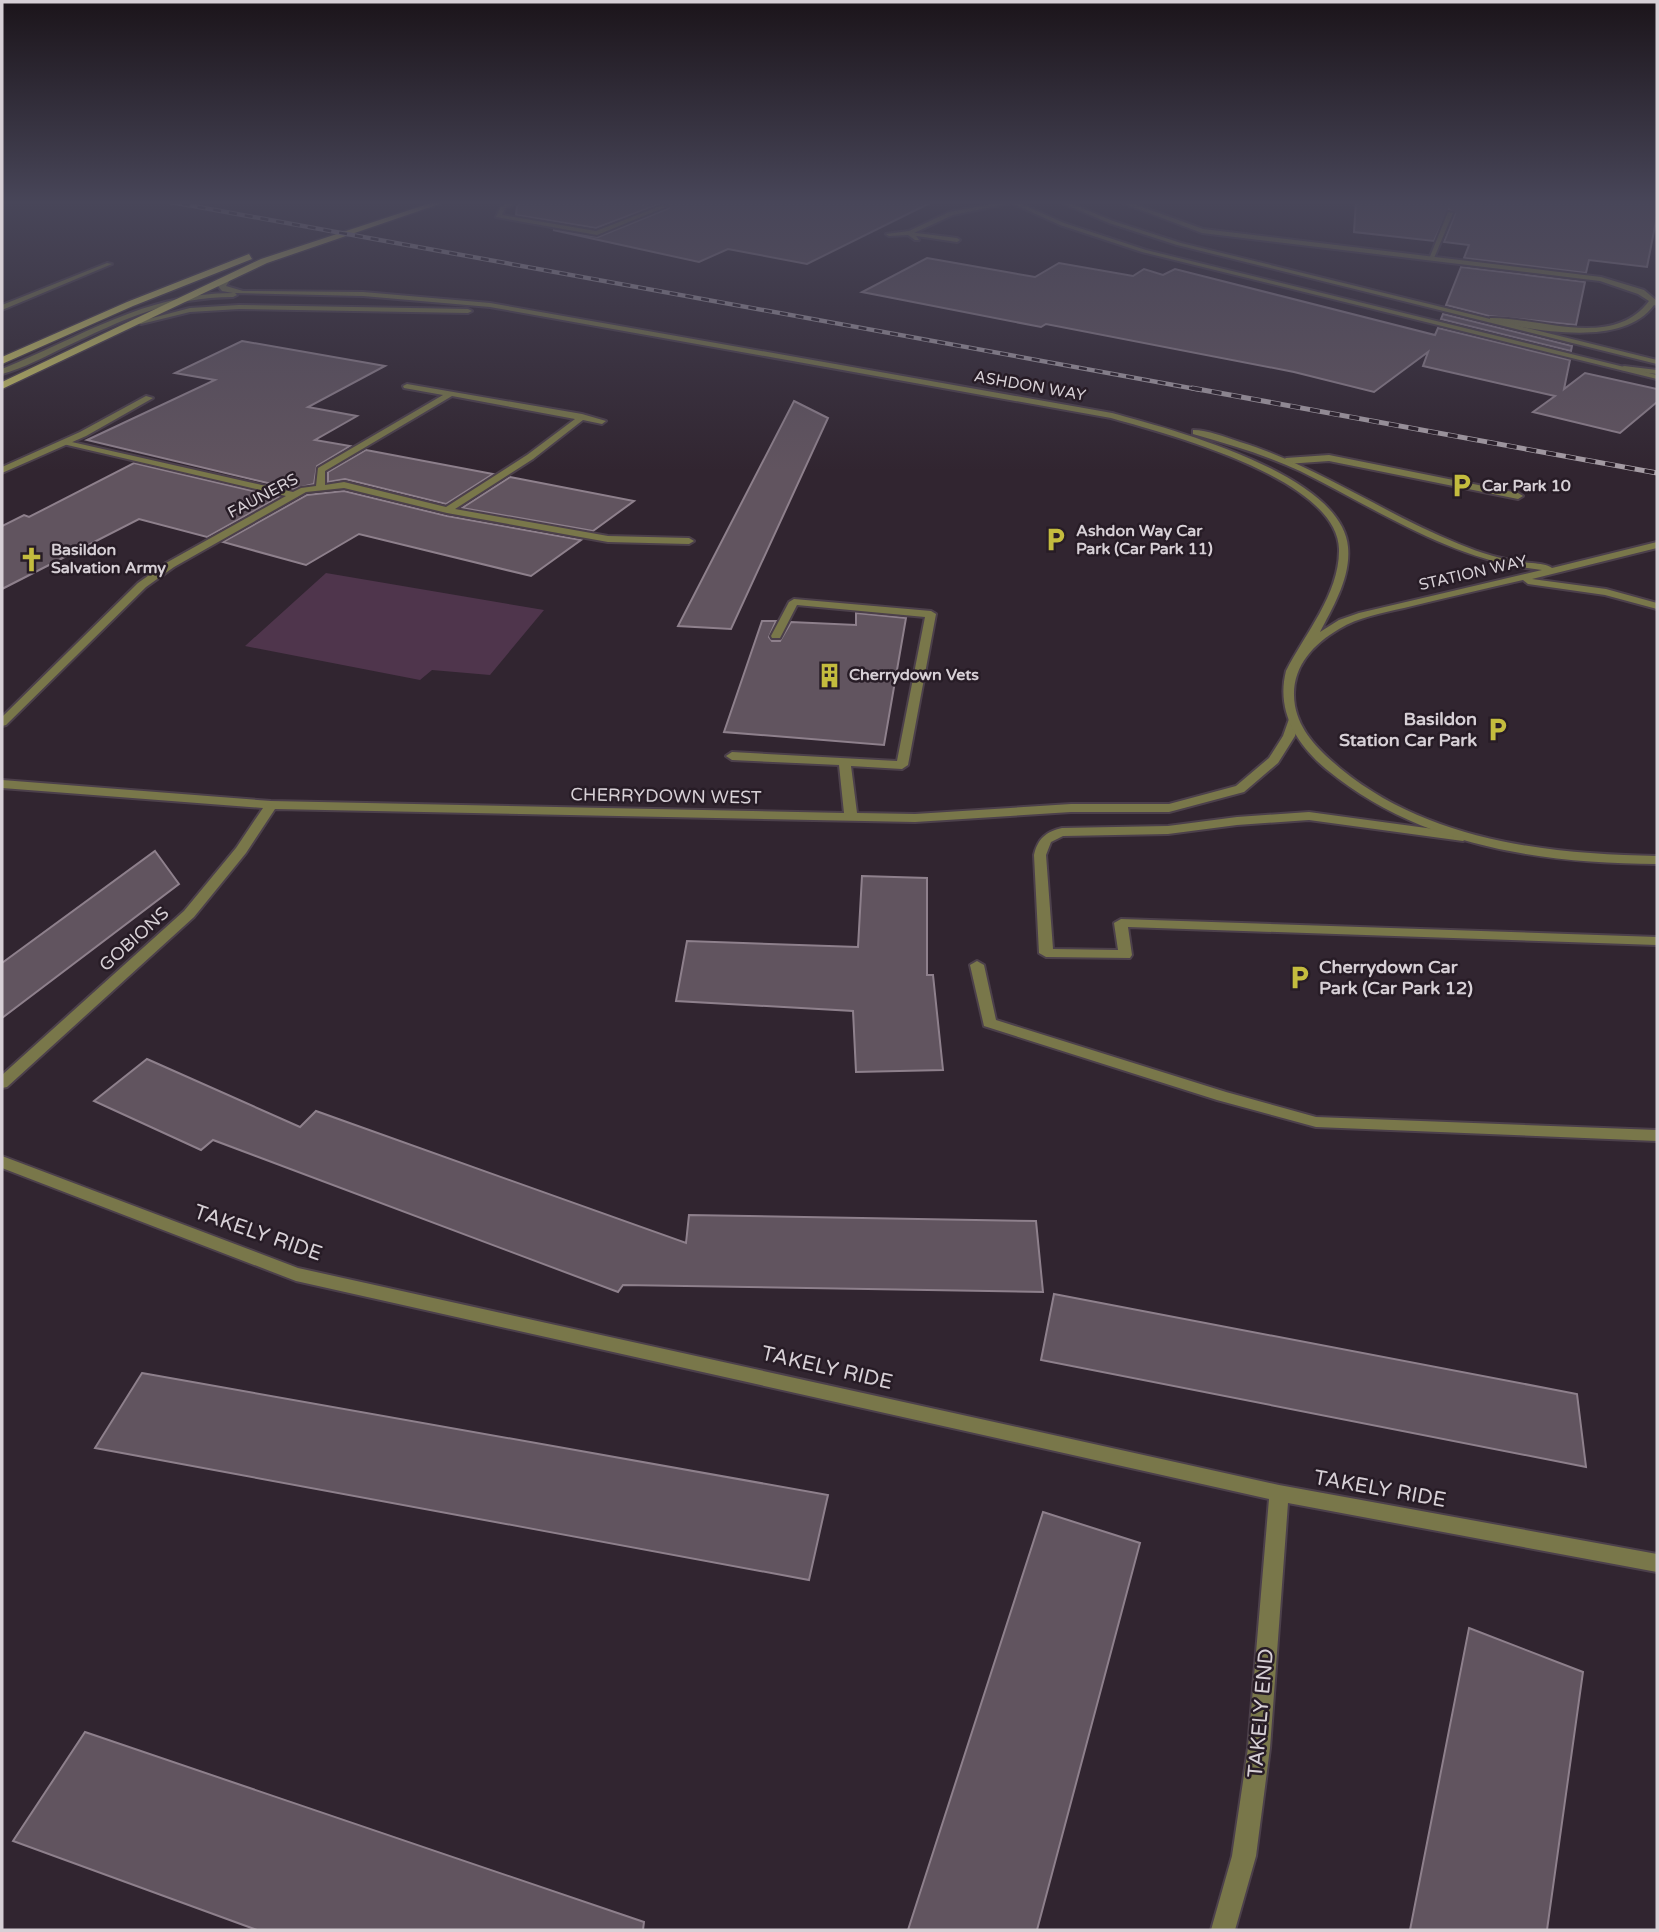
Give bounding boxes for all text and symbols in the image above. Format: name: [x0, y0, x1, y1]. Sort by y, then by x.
street label: ASHDON WAY: [972, 366, 1088, 406]
street label: FAUNERS: [224, 469, 302, 523]
parking icon: Car Park 10: [1448, 472, 1476, 500]
place label: Car Park 10: [1482, 476, 1571, 496]
place label: Ashdon Way Car Park (Car Park 11): [1076, 521, 1213, 559]
parking icon: Ashdon Way Car Park (Car Park 11): [1042, 526, 1070, 554]
place label: Basildon Salvation Army: [51, 540, 166, 578]
church icon: Basildon Salvation Army: [17, 545, 45, 573]
street label: STATION WAY: [1417, 551, 1529, 595]
building icon: Cherrydown Vets: [815, 661, 843, 689]
place label: Cherrydown Vets: [849, 665, 979, 685]
place label: Basildon Station Car Park: [1339, 708, 1477, 751]
parking icon: Basildon Station Car Park: [1483, 715, 1511, 743]
street label: CHERRYDOWN WEST: [570, 783, 762, 809]
street label: GOBIONS: [95, 902, 173, 976]
place label: Cherrydown Car Park (Car Park 12): [1319, 956, 1473, 999]
parking icon: Cherrydown Car Park (Car Park 12): [1285, 963, 1313, 991]
street label: TAKELY RIDE: [191, 1199, 325, 1267]
street label: TAKELY RIDE: [759, 1341, 895, 1395]
street label: TAKELY RIDE: [1312, 1465, 1448, 1513]
street label: TAKELY END: [1243, 1647, 1279, 1779]

